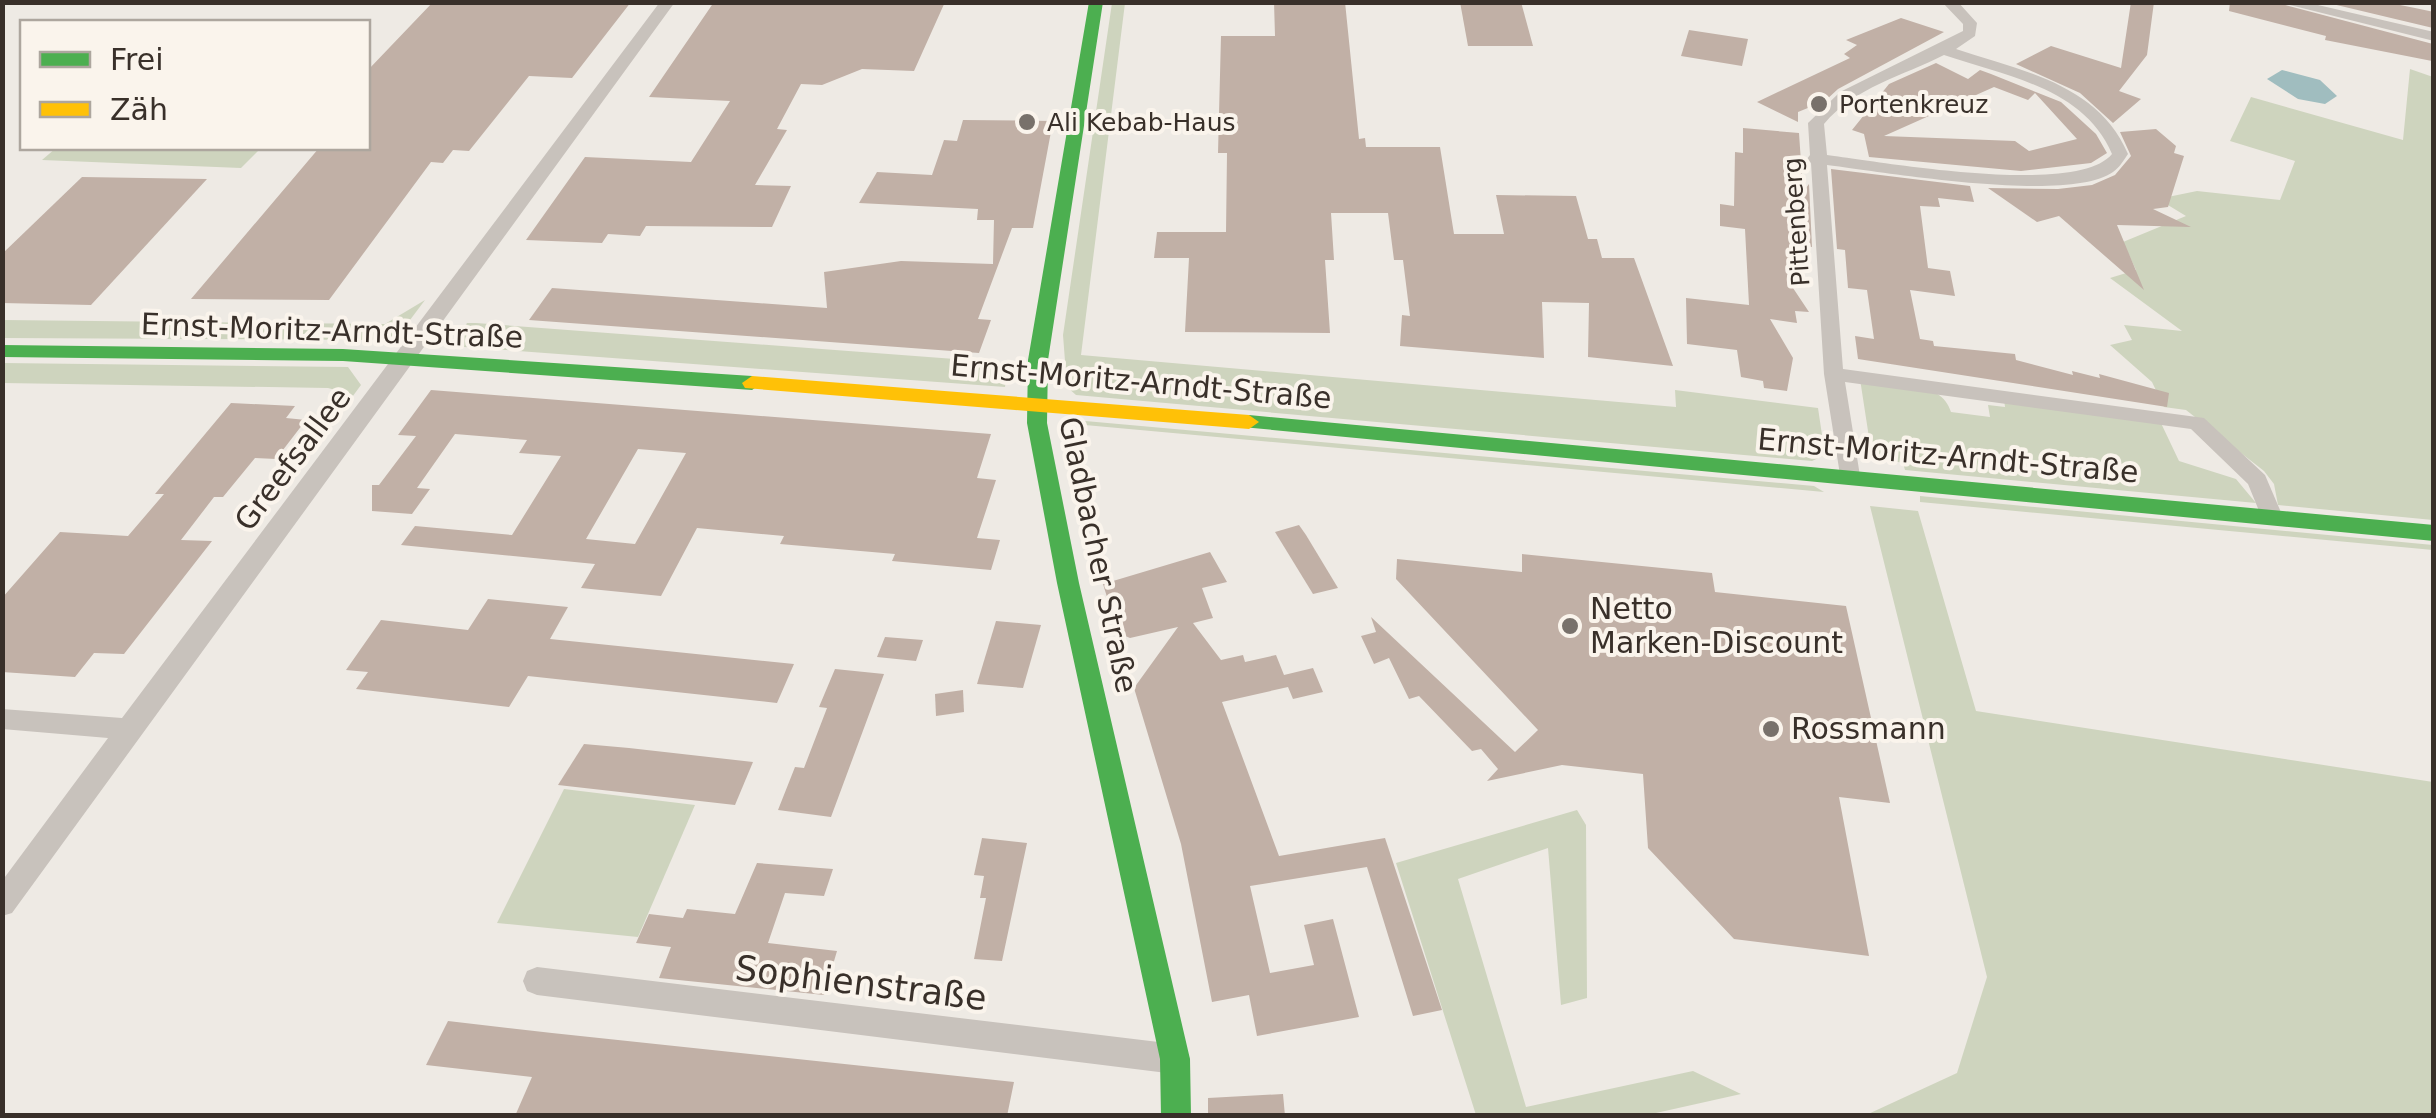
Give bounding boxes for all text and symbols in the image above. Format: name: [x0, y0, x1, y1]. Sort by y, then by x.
legend: [20, 20, 370, 150]
text: Frei: [110, 42, 164, 77]
place label: Portenkreuz: [1839, 90, 1988, 119]
text: Zäh: [110, 92, 168, 127]
marker: Portenkreuz: [1808, 93, 1830, 115]
place label: Ali Kebab-Haus: [1047, 108, 1236, 137]
marker: Ali Kebab-Haus: [1016, 111, 1038, 133]
street label: Pittenberg: [1778, 156, 1815, 287]
street label: Ernst-Moritz-Arndt-Straße: [140, 306, 524, 355]
street label: Ernst-Moritz-Arndt-Straße: [949, 347, 1333, 416]
street label: Greefsallee: [227, 380, 358, 537]
street label: Gladbacher Straße: [1052, 414, 1145, 696]
street label: Ernst-Moritz-Arndt-Straße: [1756, 421, 2140, 490]
place label: Netto Marken-Discount: [1590, 591, 1843, 660]
marker: Netto Marken-Discount: [1559, 615, 1581, 637]
place label: Rossmann: [1791, 711, 1946, 746]
marker: Rossmann: [1760, 718, 1782, 740]
street label: Sophienstraße: [733, 948, 989, 1018]

